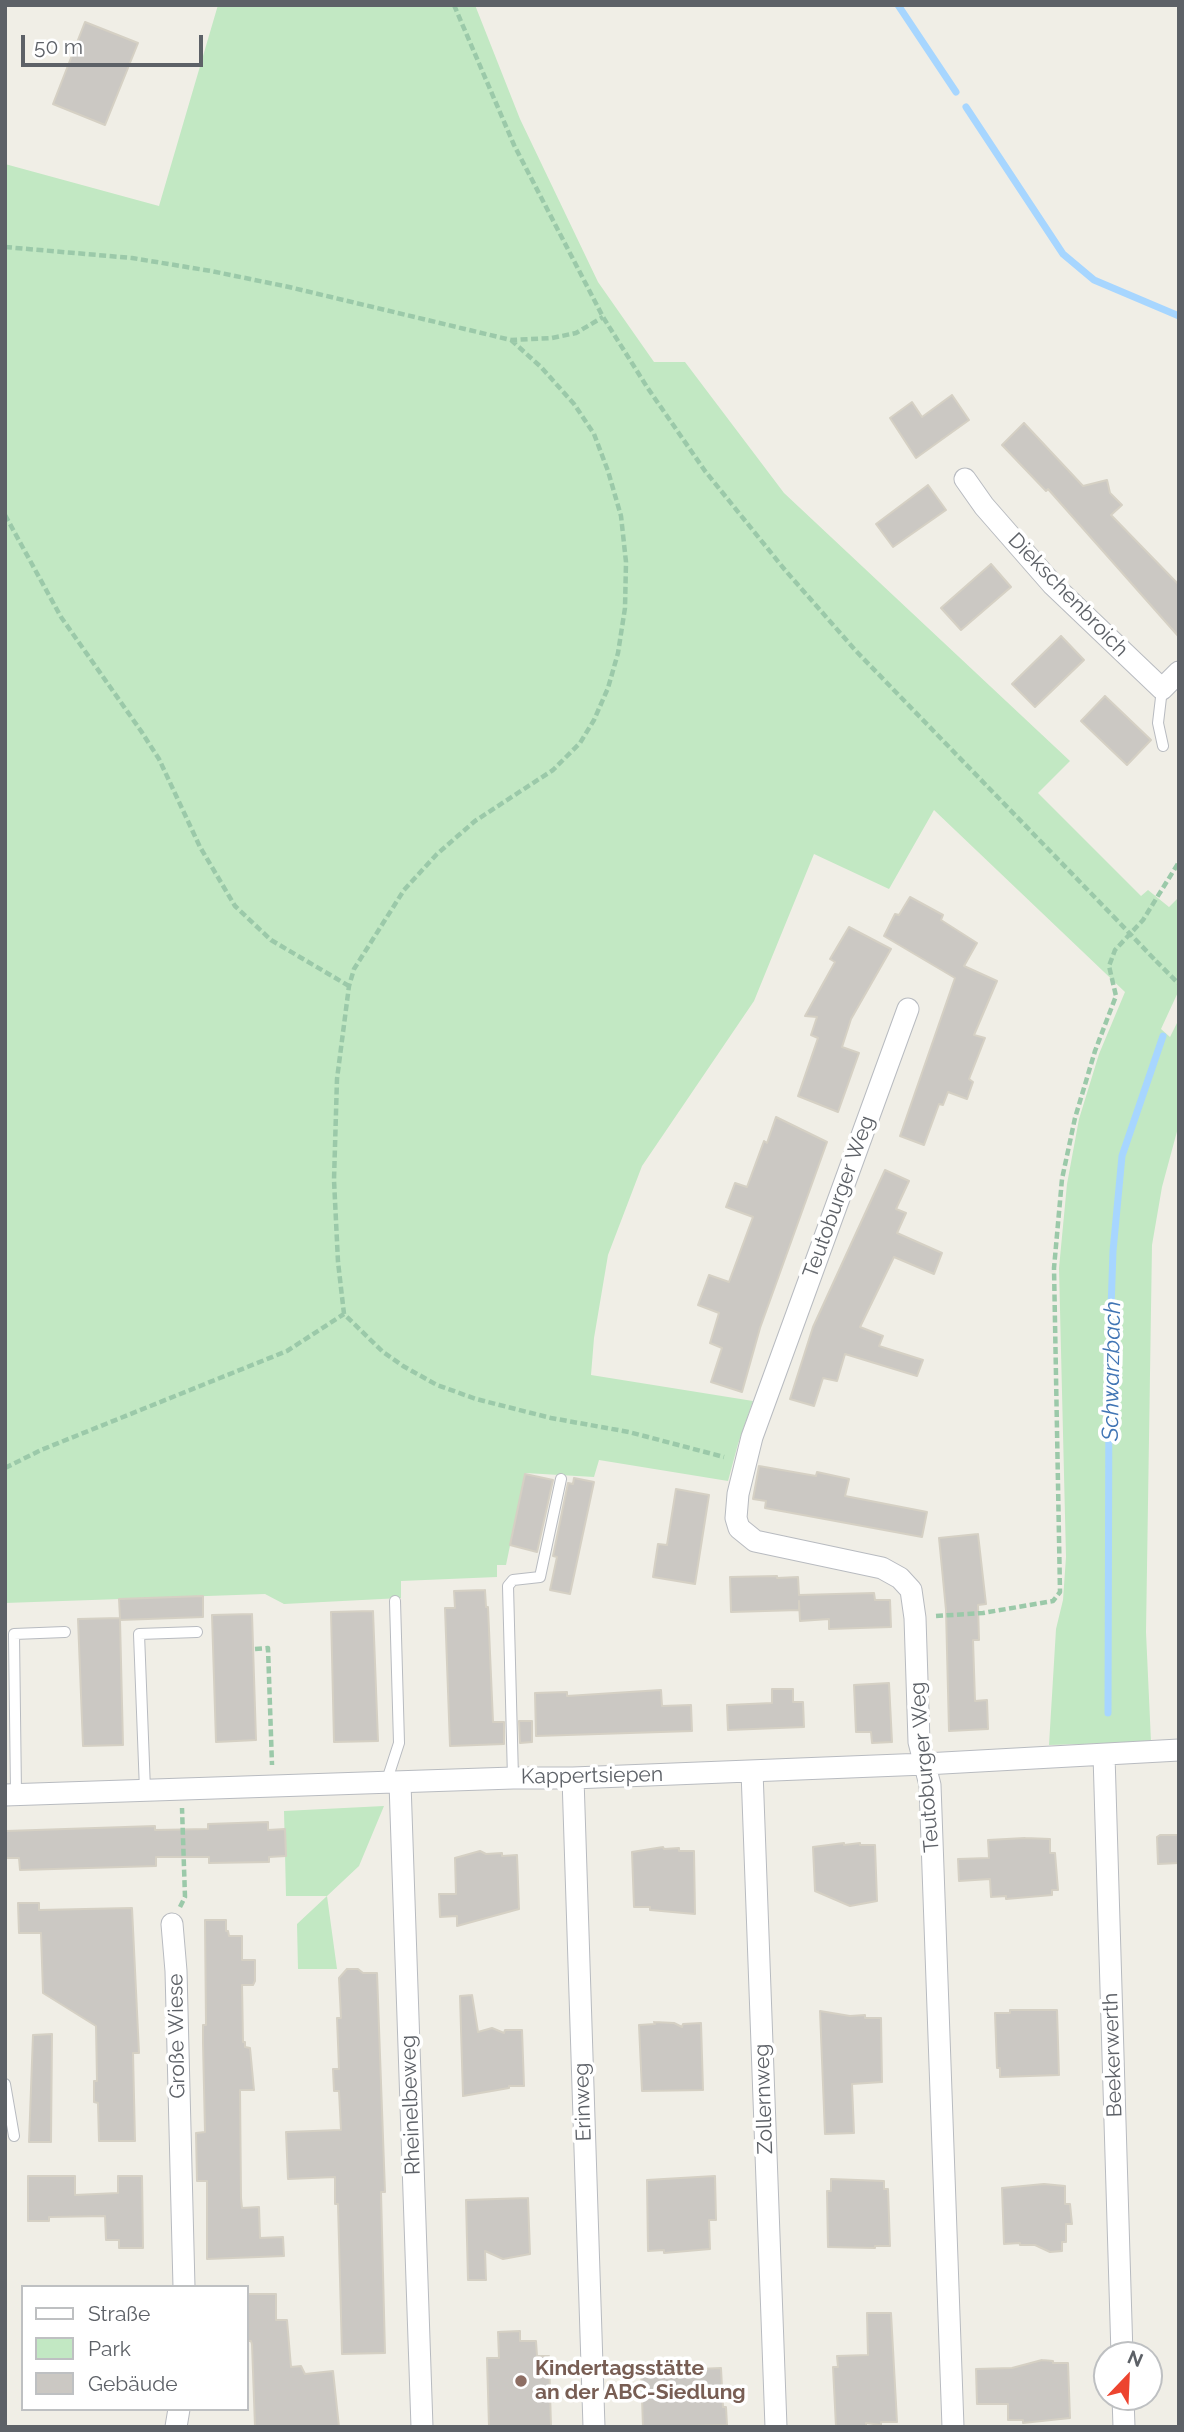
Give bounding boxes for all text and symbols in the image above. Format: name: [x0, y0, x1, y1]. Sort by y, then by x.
scale bar: [24, 21, 206, 65]
text: 50 m: [34, 34, 83, 59]
street label: Diekschenbroich: [1003, 528, 1133, 662]
street label: Teutoburger Weg: [798, 1112, 880, 1282]
water label: Schwarzbach: [1097, 1301, 1127, 1441]
street label: Teutoburger Weg: [905, 1681, 945, 1853]
street label: Kappertsiepen: [521, 1762, 663, 1790]
street label: Große Wiese: [163, 1973, 191, 2099]
street label: Beekerwerth: [1098, 1992, 1128, 2118]
street label: Rheinelbeweg: [396, 2035, 426, 2175]
street label: Zollernweg: [749, 2043, 779, 2155]
street label: Erinweg: [569, 2062, 597, 2142]
legend: [21, 2285, 248, 2411]
text: Straße: [88, 2301, 150, 2326]
text: Park: [88, 2336, 131, 2361]
north arrow: [1093, 2341, 1163, 2411]
text: N: [1124, 2346, 1146, 2371]
place label: Kindertagsstätte an der ABC-Siedlung: [535, 2356, 746, 2406]
text: Gebäude: [88, 2371, 178, 2396]
marker: Kindertagsstätte an der ABC-Siedlung: [513, 2373, 529, 2389]

